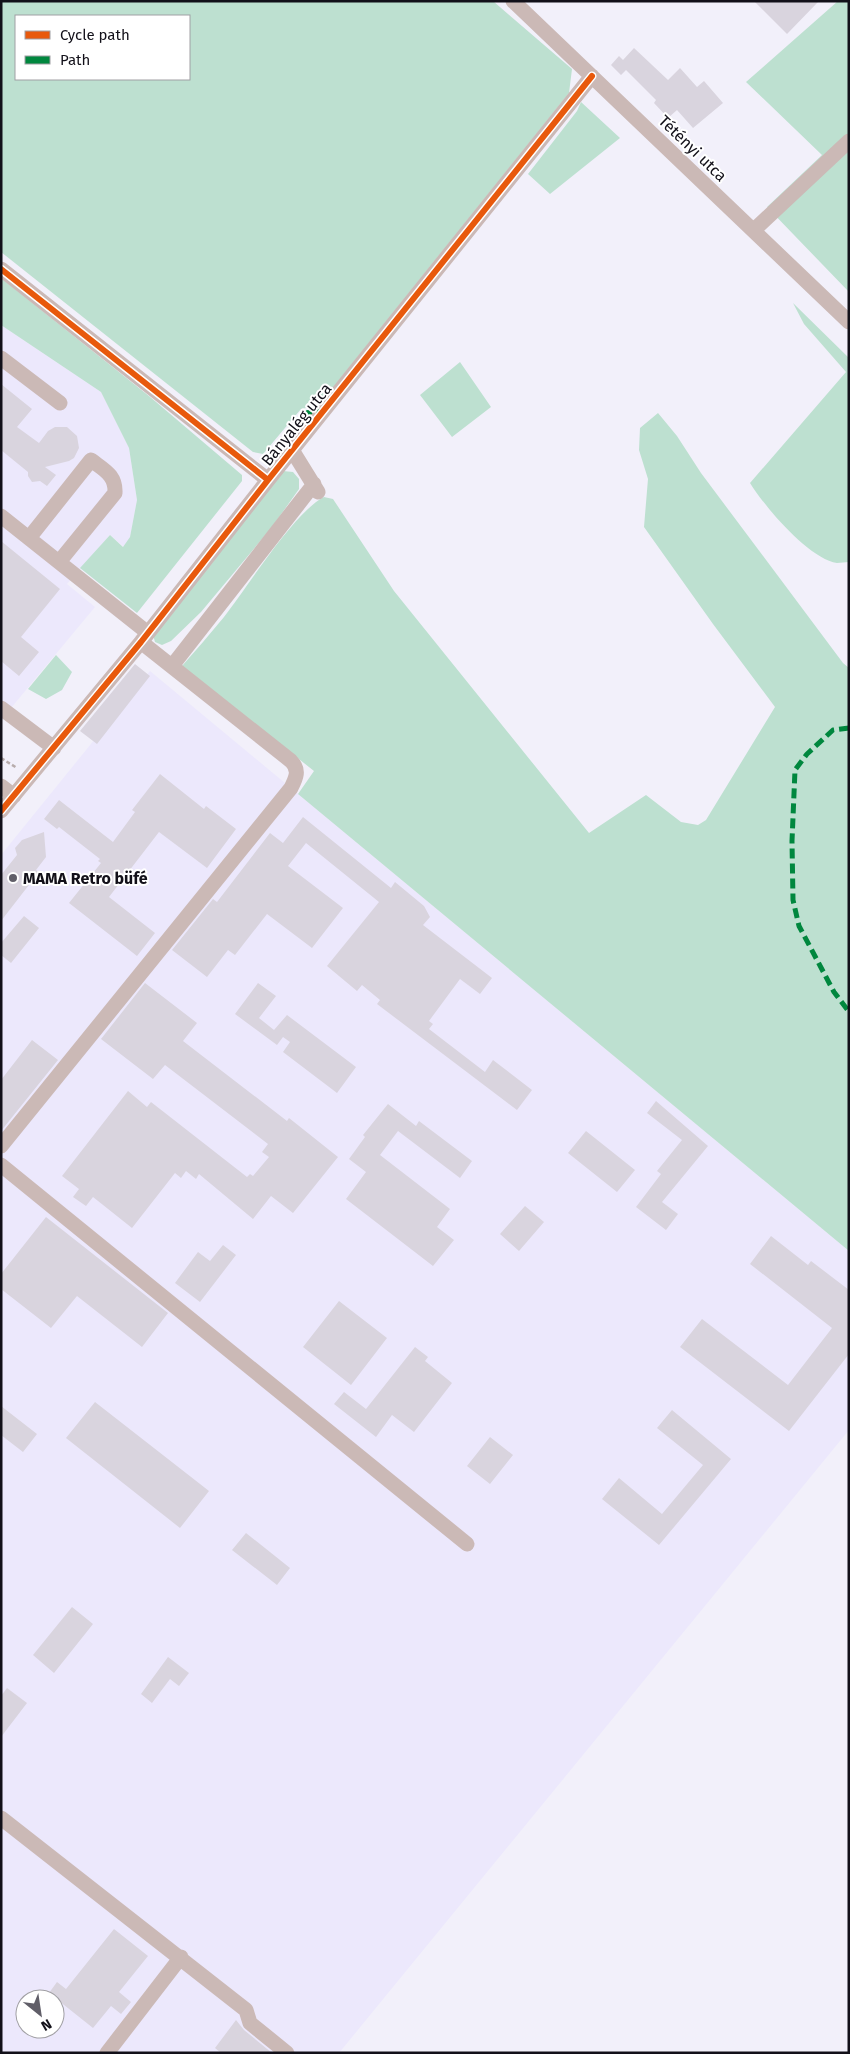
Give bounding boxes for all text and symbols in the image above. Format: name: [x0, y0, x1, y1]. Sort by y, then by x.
legend: [15, 15, 190, 80]
text: Cycle path: [60, 26, 130, 44]
text: Path: [60, 51, 90, 69]
street label: Tétényi utca: [655, 111, 731, 186]
street label: Bányalég utca: [257, 379, 335, 469]
place label: MAMA Retro büfé: [23, 869, 148, 888]
marker: MAMA Retro büfé: [7, 872, 19, 884]
north arrow: [15, 1989, 65, 2039]
text: N: [38, 2015, 55, 2035]

